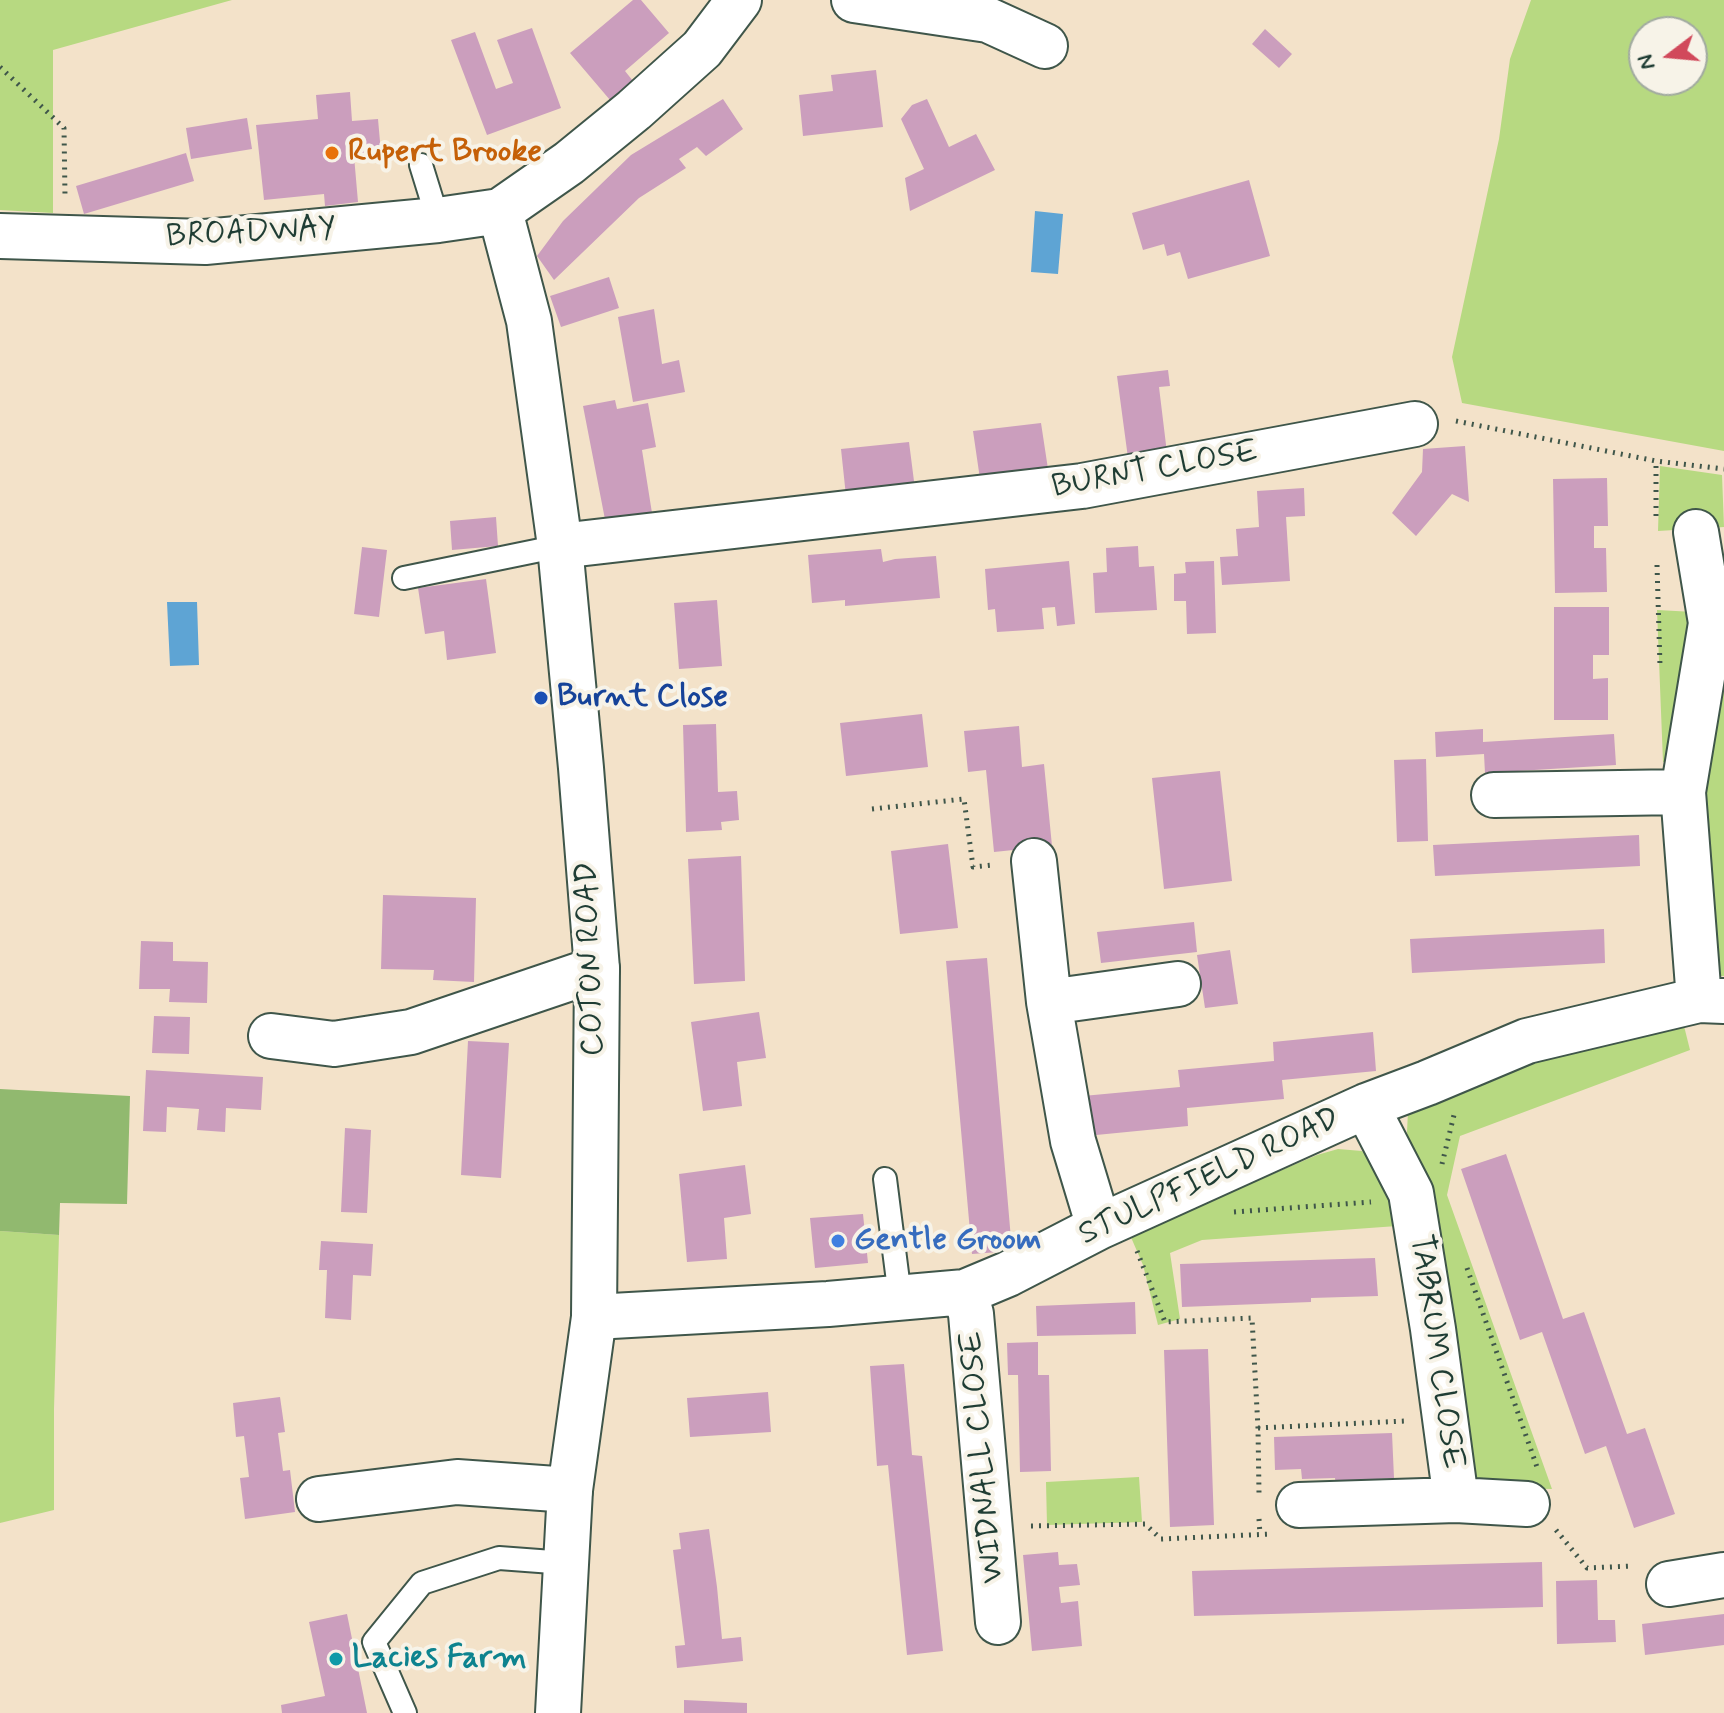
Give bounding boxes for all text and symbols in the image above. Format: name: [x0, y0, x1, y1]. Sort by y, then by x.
north arrow: [1628, 16, 1708, 96]
text: N: [1631, 51, 1662, 73]
place label: Rupert Brooke: [348, 134, 542, 172]
marker: Rupert Brooke: [323, 144, 341, 162]
street label: BROADWAY: [165, 210, 337, 258]
street label: BURNT CLOSE: [1049, 434, 1261, 508]
place label: Burnt Close: [557, 679, 728, 717]
marker: Burnt Close: [532, 689, 550, 707]
street label: COTON ROAD: [569, 861, 615, 1057]
street label: STULPFIELD ROAD: [1073, 1101, 1347, 1255]
place label: Gentle Groom: [854, 1222, 1041, 1260]
marker: Gentle Groom: [829, 1232, 847, 1250]
street label: TABRUM CLOSE: [1400, 1232, 1470, 1472]
street label: WIDNALL CLOSE: [954, 1329, 1014, 1585]
place label: Lacies Farm: [352, 1640, 527, 1678]
marker: Lacies Farm: [327, 1650, 345, 1668]

